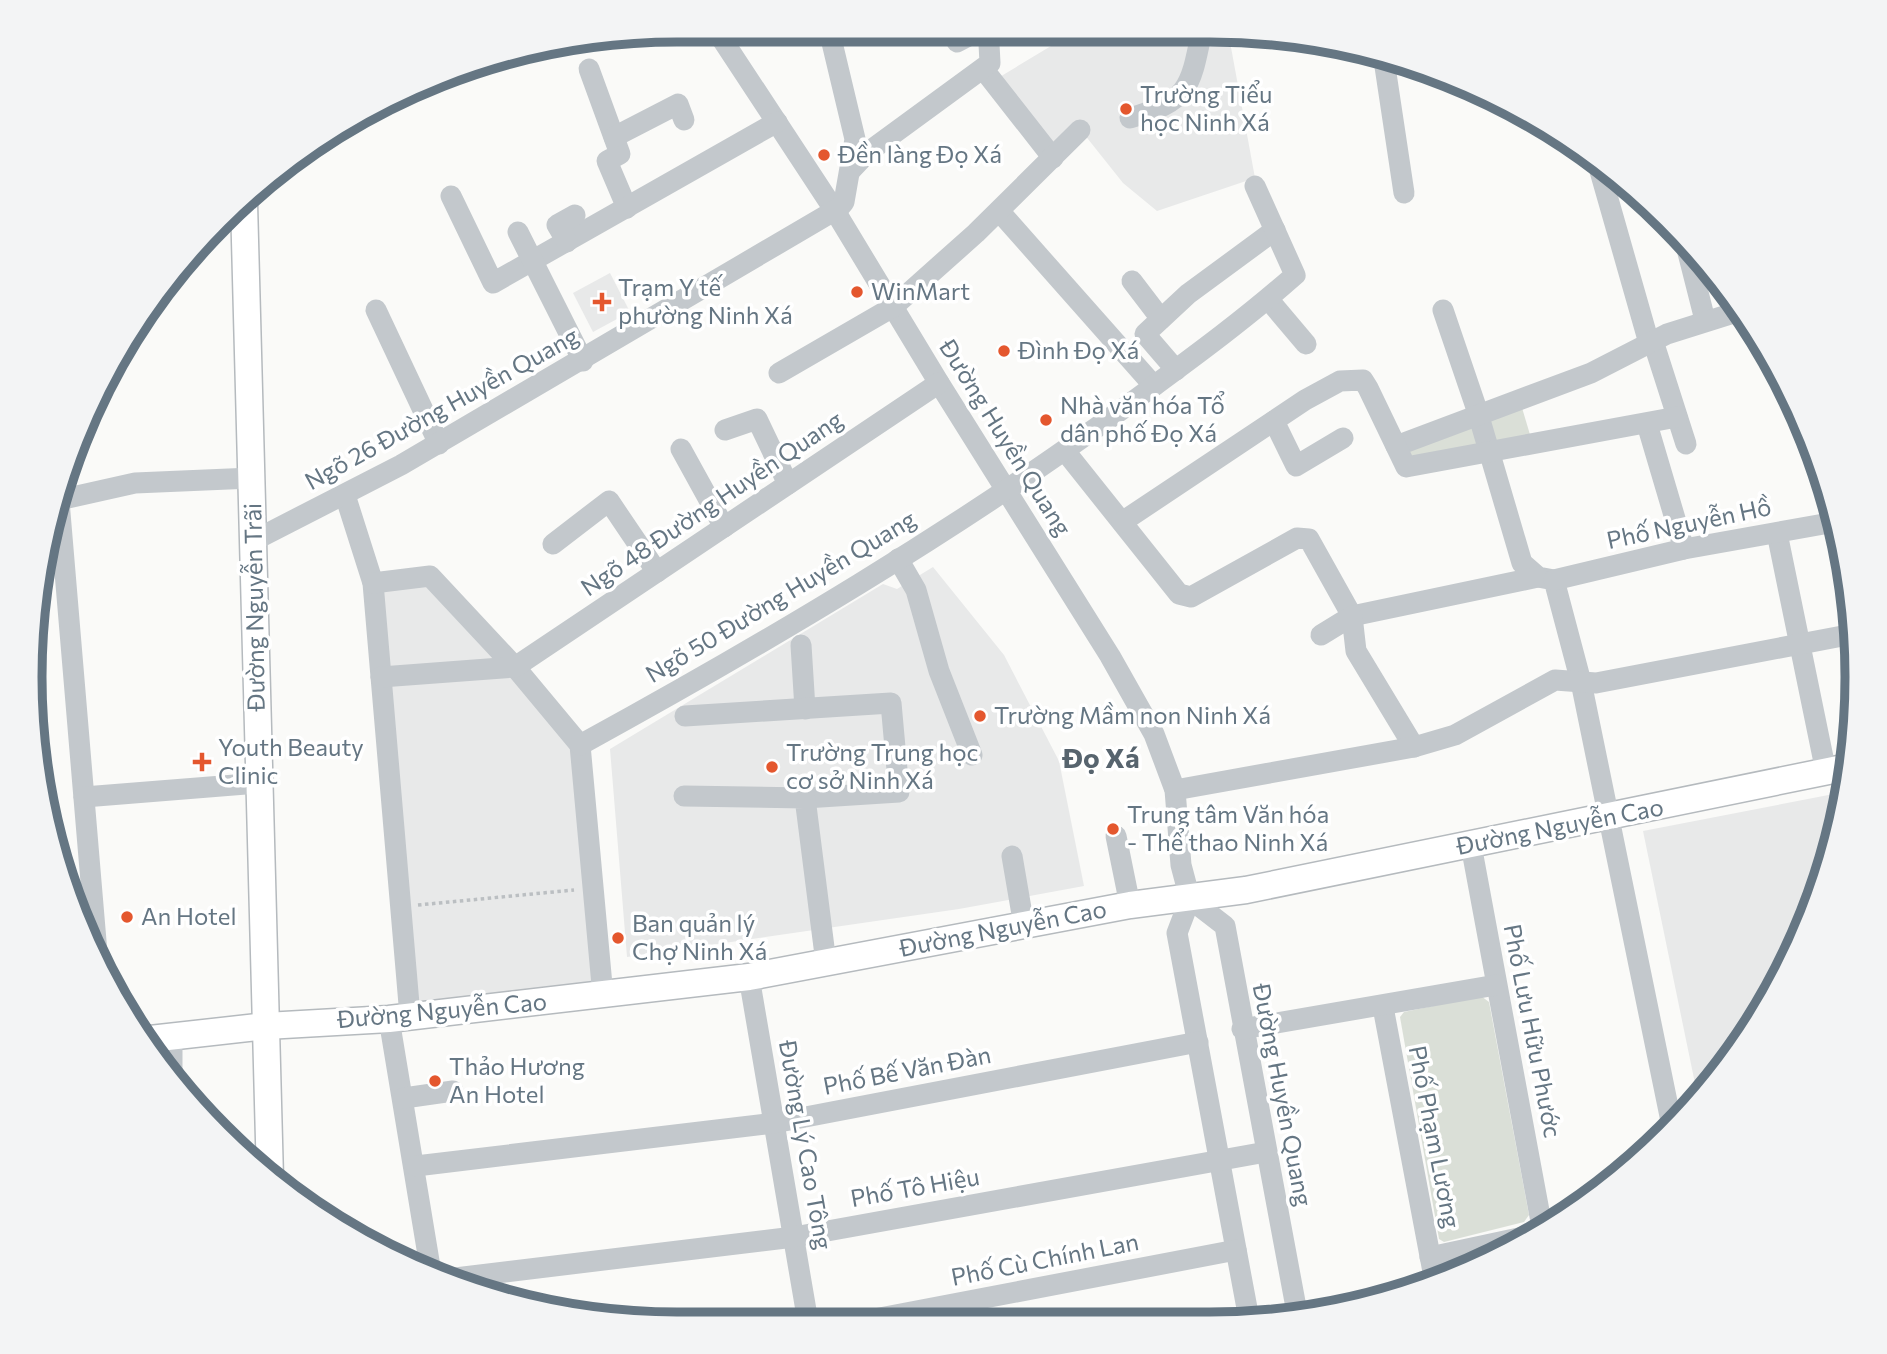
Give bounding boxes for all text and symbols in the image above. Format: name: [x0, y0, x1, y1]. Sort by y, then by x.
place label: Trường Tiểu học Ninh Xá: [1140, 79, 1272, 136]
marker: Trường Tiểu học Ninh Xá: [1118, 101, 1134, 117]
place label: Đền làng Đọ Xá: [837, 139, 1002, 168]
marker: Đền làng Đọ Xá: [816, 147, 832, 163]
place label: Trạm Y tế phường Ninh Xá: [618, 272, 793, 329]
place label: WinMart: [871, 276, 970, 305]
marker: WinMart: [849, 284, 865, 300]
marker: Trạm Y tế phường Ninh Xá: [592, 292, 612, 312]
street label: Ngõ 26 Đường Huyền Quang: [299, 320, 583, 495]
street label: Đường Huyền Quang: [934, 333, 1078, 541]
place label: Đình Đọ Xá: [1017, 335, 1139, 364]
marker: Đình Đọ Xá: [996, 343, 1012, 359]
place label: Nhà văn hóa Tổ dân phố Đọ Xá: [1060, 390, 1225, 447]
street label: Ngõ 48 Đường Huyền Quang: [575, 404, 848, 601]
marker: Nhà văn hóa Tổ dân phố Đọ Xá: [1038, 412, 1054, 428]
street label: Phố Nguyễn Hồ: [1604, 491, 1774, 554]
street label: Đường Nguyễn Trãi: [237, 503, 270, 712]
street label: Ngõ 50 Đường Huyền Quang: [640, 503, 921, 688]
place label: Trường Mầm non Ninh Xá: [994, 700, 1271, 729]
marker: Trường Mầm non Ninh Xá: [972, 708, 988, 724]
place label: Youth Beauty Clinic: [218, 732, 364, 789]
place label: Trường Trung học cơ sở Ninh Xá: [786, 737, 978, 794]
district label: Đọ Xá: [1061, 740, 1140, 774]
marker: Youth Beauty Clinic: [192, 752, 212, 772]
marker: Trường Trung học cơ sở Ninh Xá: [764, 759, 780, 775]
street label: Đường Nguyễn Cao: [1453, 791, 1666, 860]
place label: Trung tâm Văn hóa - Thể thao Ninh Xá: [1127, 799, 1329, 856]
marker: Trung tâm Văn hóa - Thể thao Ninh Xá: [1105, 821, 1121, 837]
street label: Đường Nguyễn Cao: [896, 893, 1109, 962]
place label: An Hotel: [141, 901, 236, 930]
place label: Ban quản lý Chợ Ninh Xá: [632, 908, 767, 965]
marker: An Hotel: [119, 909, 135, 925]
street label: Phố Lưu Hữu Phước: [1499, 921, 1568, 1140]
marker: Ban quản lý Chợ Ninh Xá: [610, 930, 626, 946]
street label: Đường Huyền Quang: [1247, 980, 1319, 1208]
street label: Đường Nguyễn Cao: [335, 986, 548, 1033]
street label: Đường Lý Cao Tông: [774, 1037, 839, 1252]
street label: Phố Bế Văn Đàn: [820, 1039, 993, 1100]
street label: Phố Phạm Lương: [1404, 1043, 1467, 1230]
place label: Thảo Hương An Hotel: [449, 1051, 585, 1108]
marker: Thảo Hương An Hotel: [427, 1073, 443, 1089]
street label: Phố Tô Hiệu: [848, 1161, 981, 1212]
street label: Phố Cù Chính Lan: [948, 1226, 1141, 1291]

